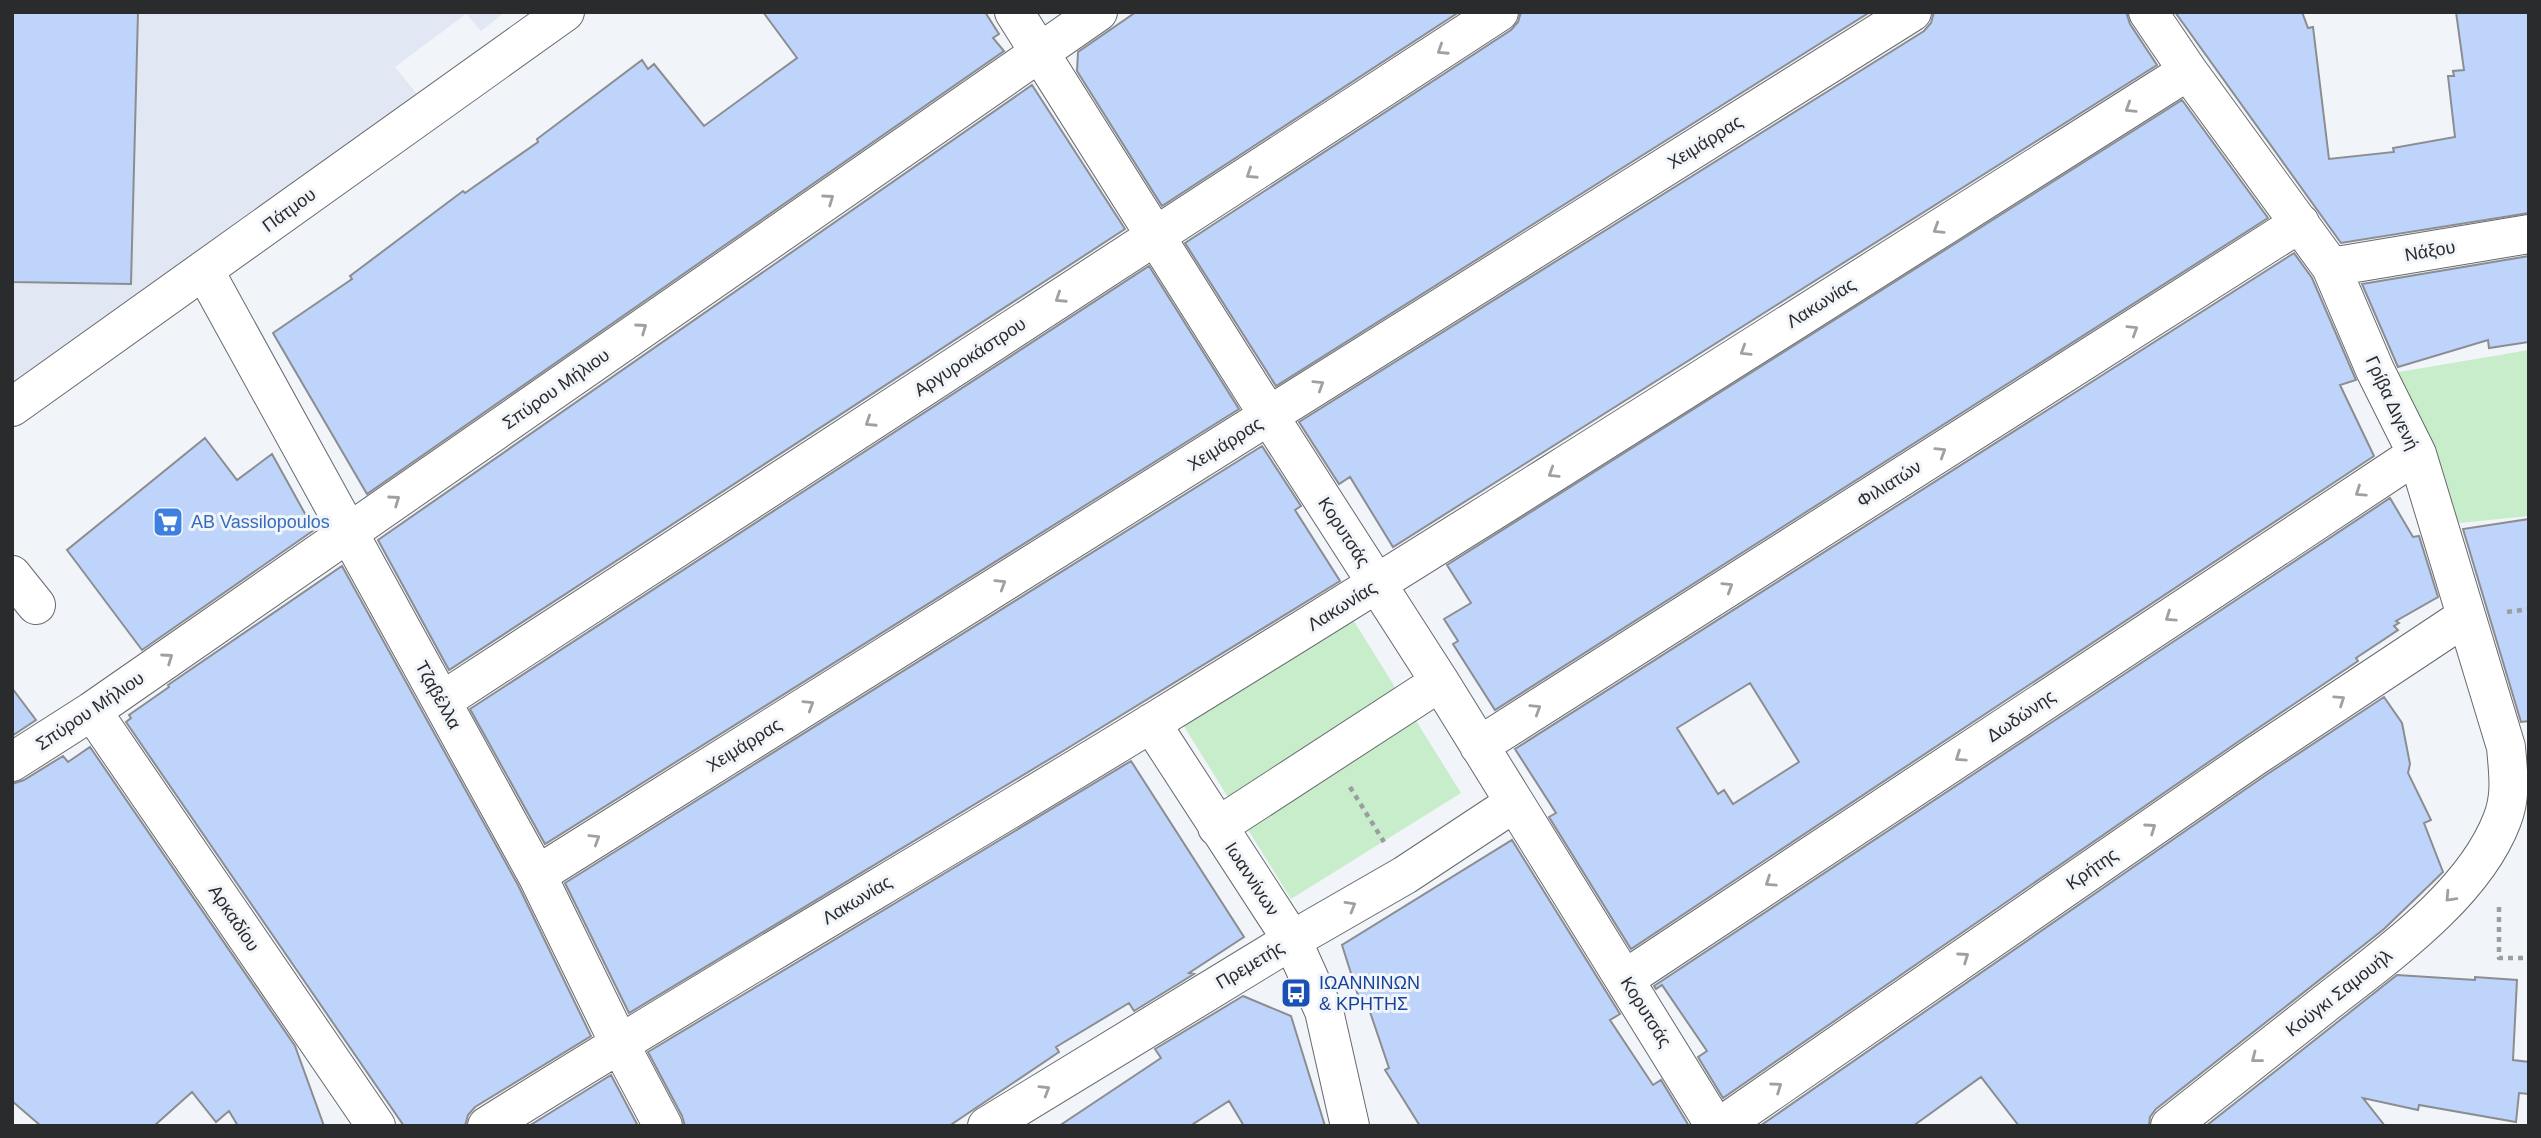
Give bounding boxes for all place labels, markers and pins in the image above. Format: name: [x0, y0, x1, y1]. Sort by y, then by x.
supermarket icon: AB Vassilopoulos: [151, 505, 185, 539]
place label: AB Vassilopoulos: [191, 512, 330, 532]
place label: ΙΩΑΝΝΙΝΩΝ & ΚΡΗΤΗΣ: [1319, 973, 1420, 1014]
bus stop icon: ΙΩΑΝΝΙΝΩΝ & ΚΡΗΤΗΣ: [1279, 976, 1313, 1010]

